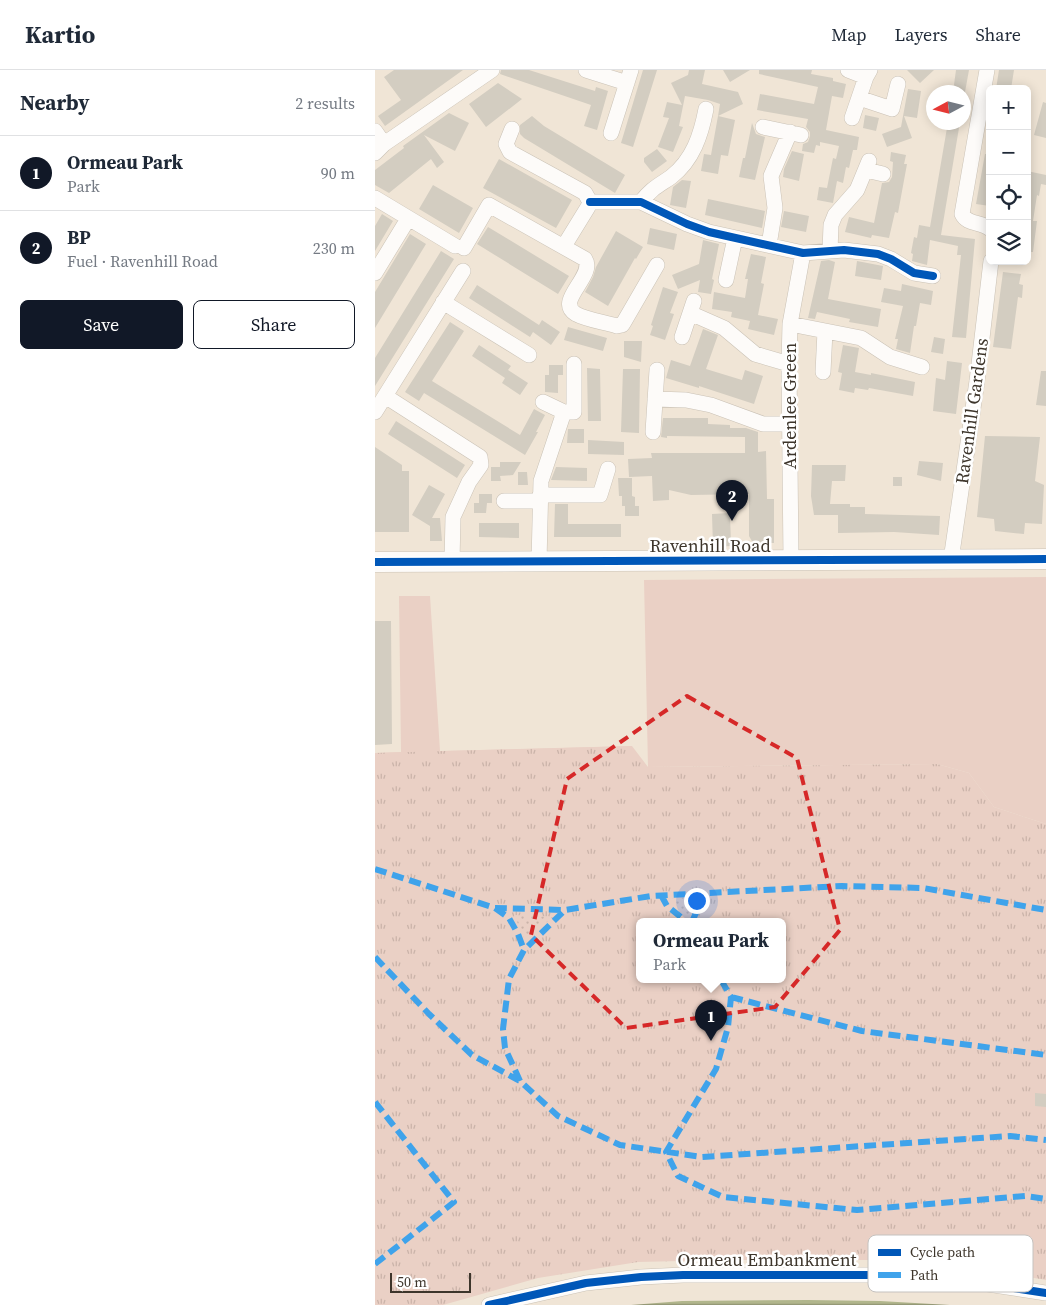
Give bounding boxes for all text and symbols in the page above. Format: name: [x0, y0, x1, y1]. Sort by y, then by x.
text: Kartio: [25, 18, 95, 51]
text: Map: [831, 22, 866, 47]
text: Layers: [894, 22, 947, 47]
text: Share: [975, 22, 1021, 47]
north arrow: [926, 85, 971, 130]
map controls: [986, 85, 1031, 265]
button: +: [986, 85, 1031, 130]
text: Nearby: [20, 88, 90, 117]
text: 2 results: [295, 92, 355, 114]
button: −: [986, 130, 1031, 175]
text: Ormeau Park: [67, 149, 183, 175]
text: 1: [32, 162, 40, 184]
text: 90 m: [321, 162, 355, 184]
text: Park: [67, 175, 100, 197]
button: locate: [986, 175, 1031, 220]
button: layers: [986, 220, 1031, 265]
text: BP: [67, 224, 91, 250]
text: 2: [32, 237, 40, 259]
text: 230 m: [313, 237, 355, 259]
text: Fuel · Ravenhill Road: [67, 250, 218, 272]
button: Save: [20, 300, 183, 349]
button: Share: [193, 300, 355, 349]
street label: Ravenhill Gardens: [949, 336, 994, 486]
street label: Ardenlee Green: [777, 343, 802, 469]
pin: 2: [716, 480, 748, 521]
street label: Ravenhill Road: [649, 533, 771, 558]
your location: [684, 888, 710, 914]
popup: [636, 918, 786, 983]
text: Ormeau Park: [653, 927, 769, 953]
text: Park: [653, 953, 686, 975]
pin: 1: [695, 1000, 727, 1041]
legend: [868, 1235, 1033, 1292]
text: Cycle path: [910, 1242, 975, 1262]
street label: Ormeau Embankment: [678, 1247, 857, 1272]
text: Path: [910, 1265, 938, 1285]
scale bar: [390, 1270, 471, 1293]
text: 50 m: [397, 1272, 427, 1292]

